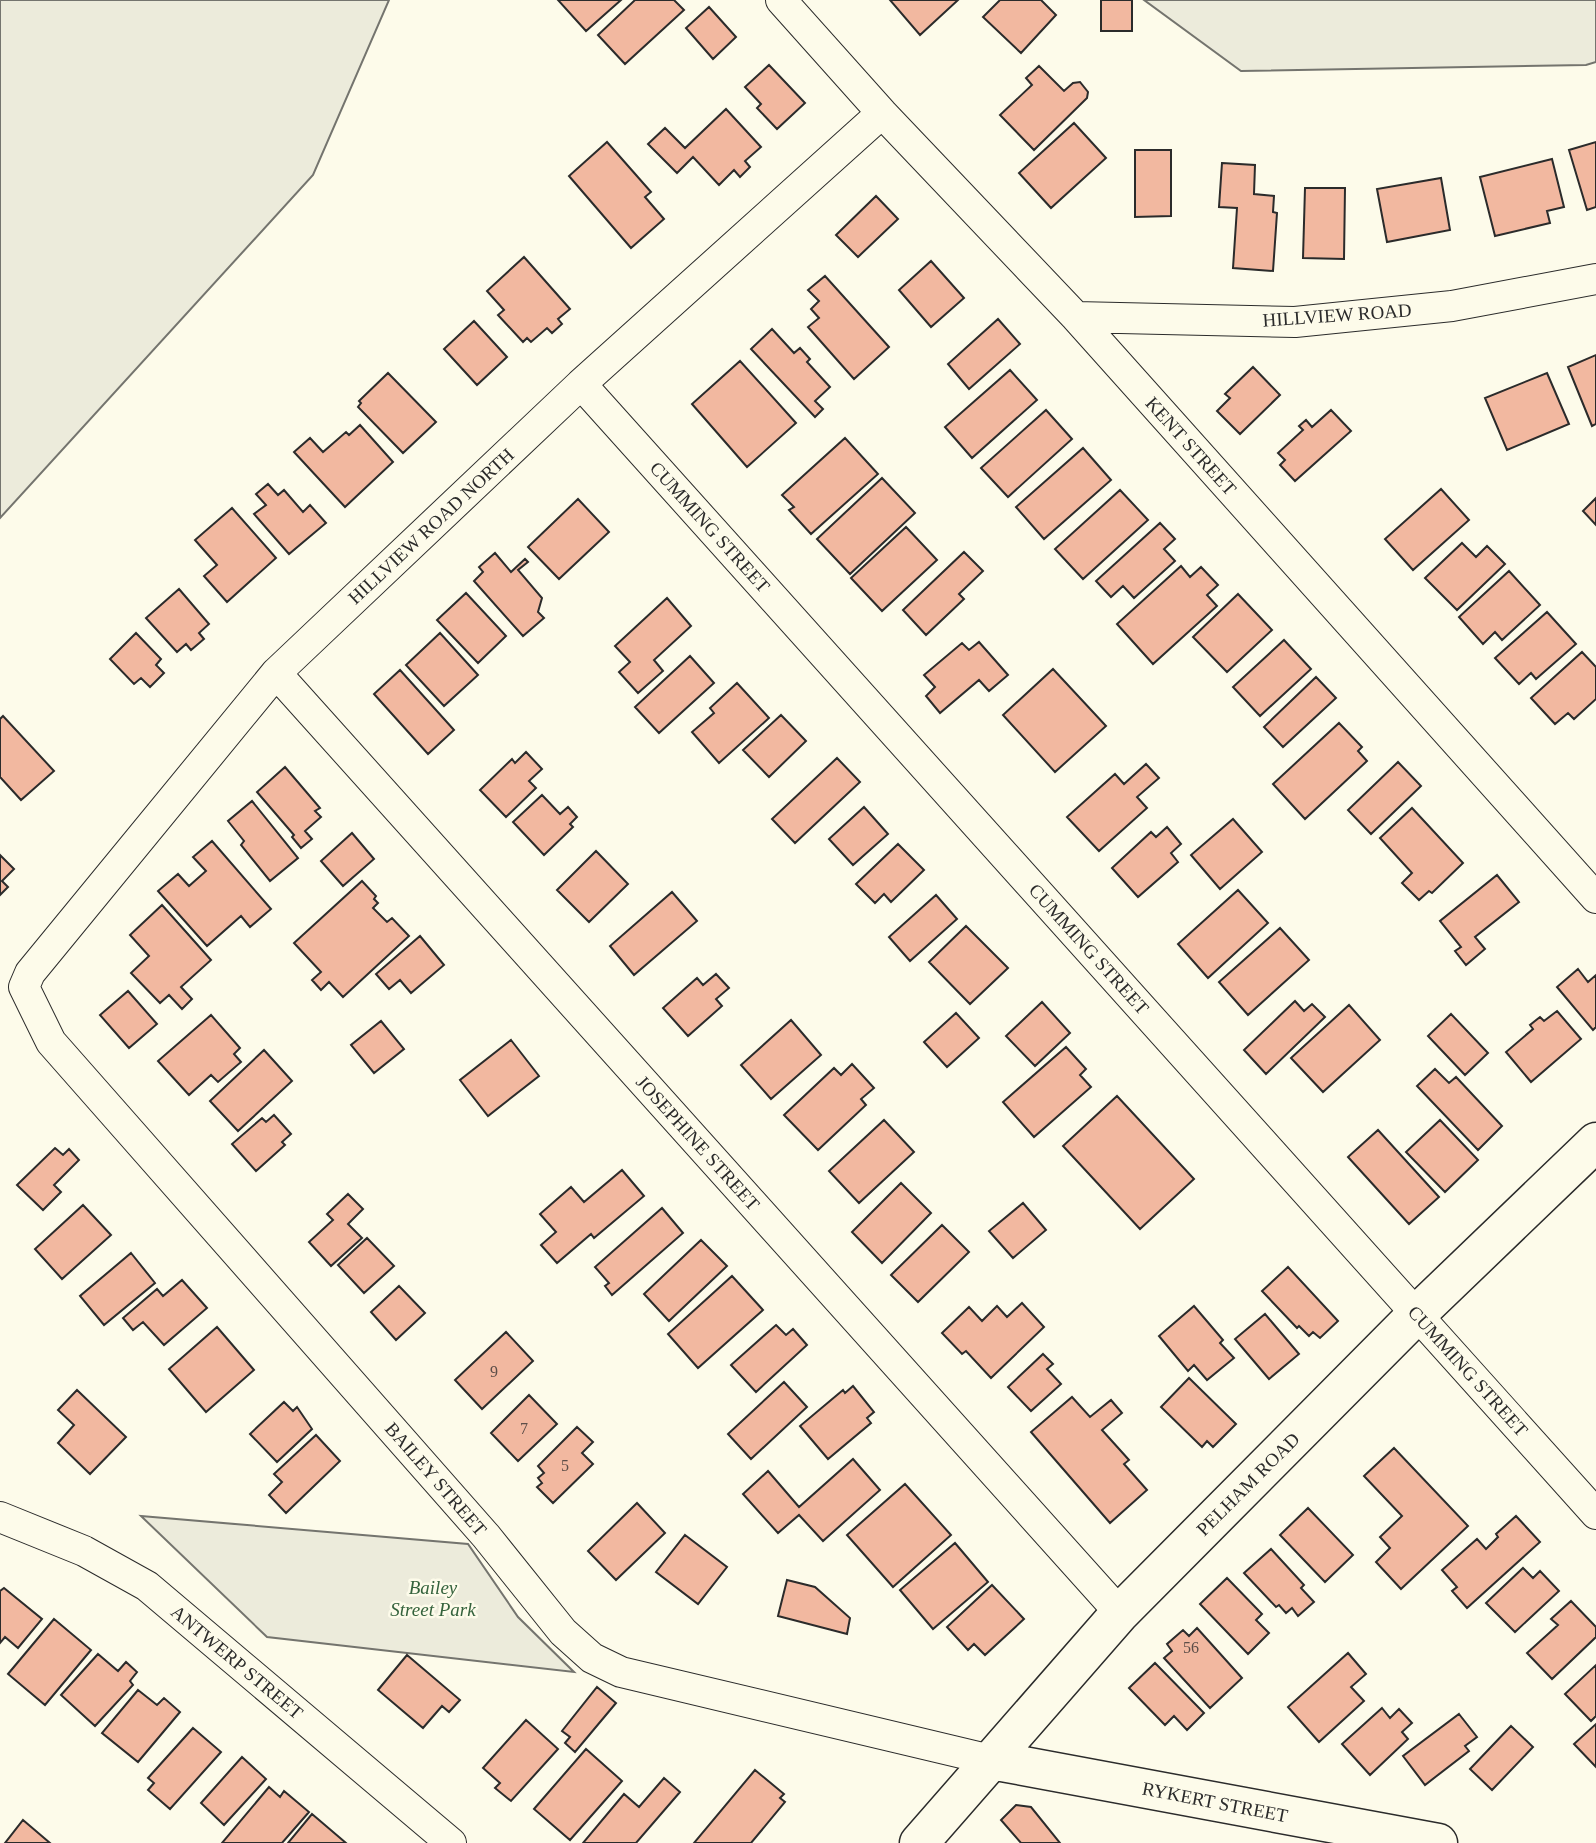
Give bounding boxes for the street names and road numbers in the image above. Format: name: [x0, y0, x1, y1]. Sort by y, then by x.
street label: HILLVIEW ROAD: [1262, 299, 1412, 331]
street label: KENT STREET: [1141, 393, 1241, 500]
street label: HILLVIEW ROAD NORTH: [344, 444, 518, 608]
street label: CUMMING STREET: [646, 457, 774, 597]
street label: CUMMING STREET: [1025, 879, 1153, 1019]
street label: JOSEPHINE STREET: [632, 1071, 764, 1215]
street label: CUMMING STREET: [1404, 1301, 1532, 1441]
street label: BAILEY STREET: [381, 1418, 491, 1540]
street label: PELHAM ROAD: [1192, 1428, 1304, 1540]
street label: ANTWERP STREET: [167, 1601, 307, 1723]
street label: RYKERT STREET: [1140, 1778, 1290, 1826]

